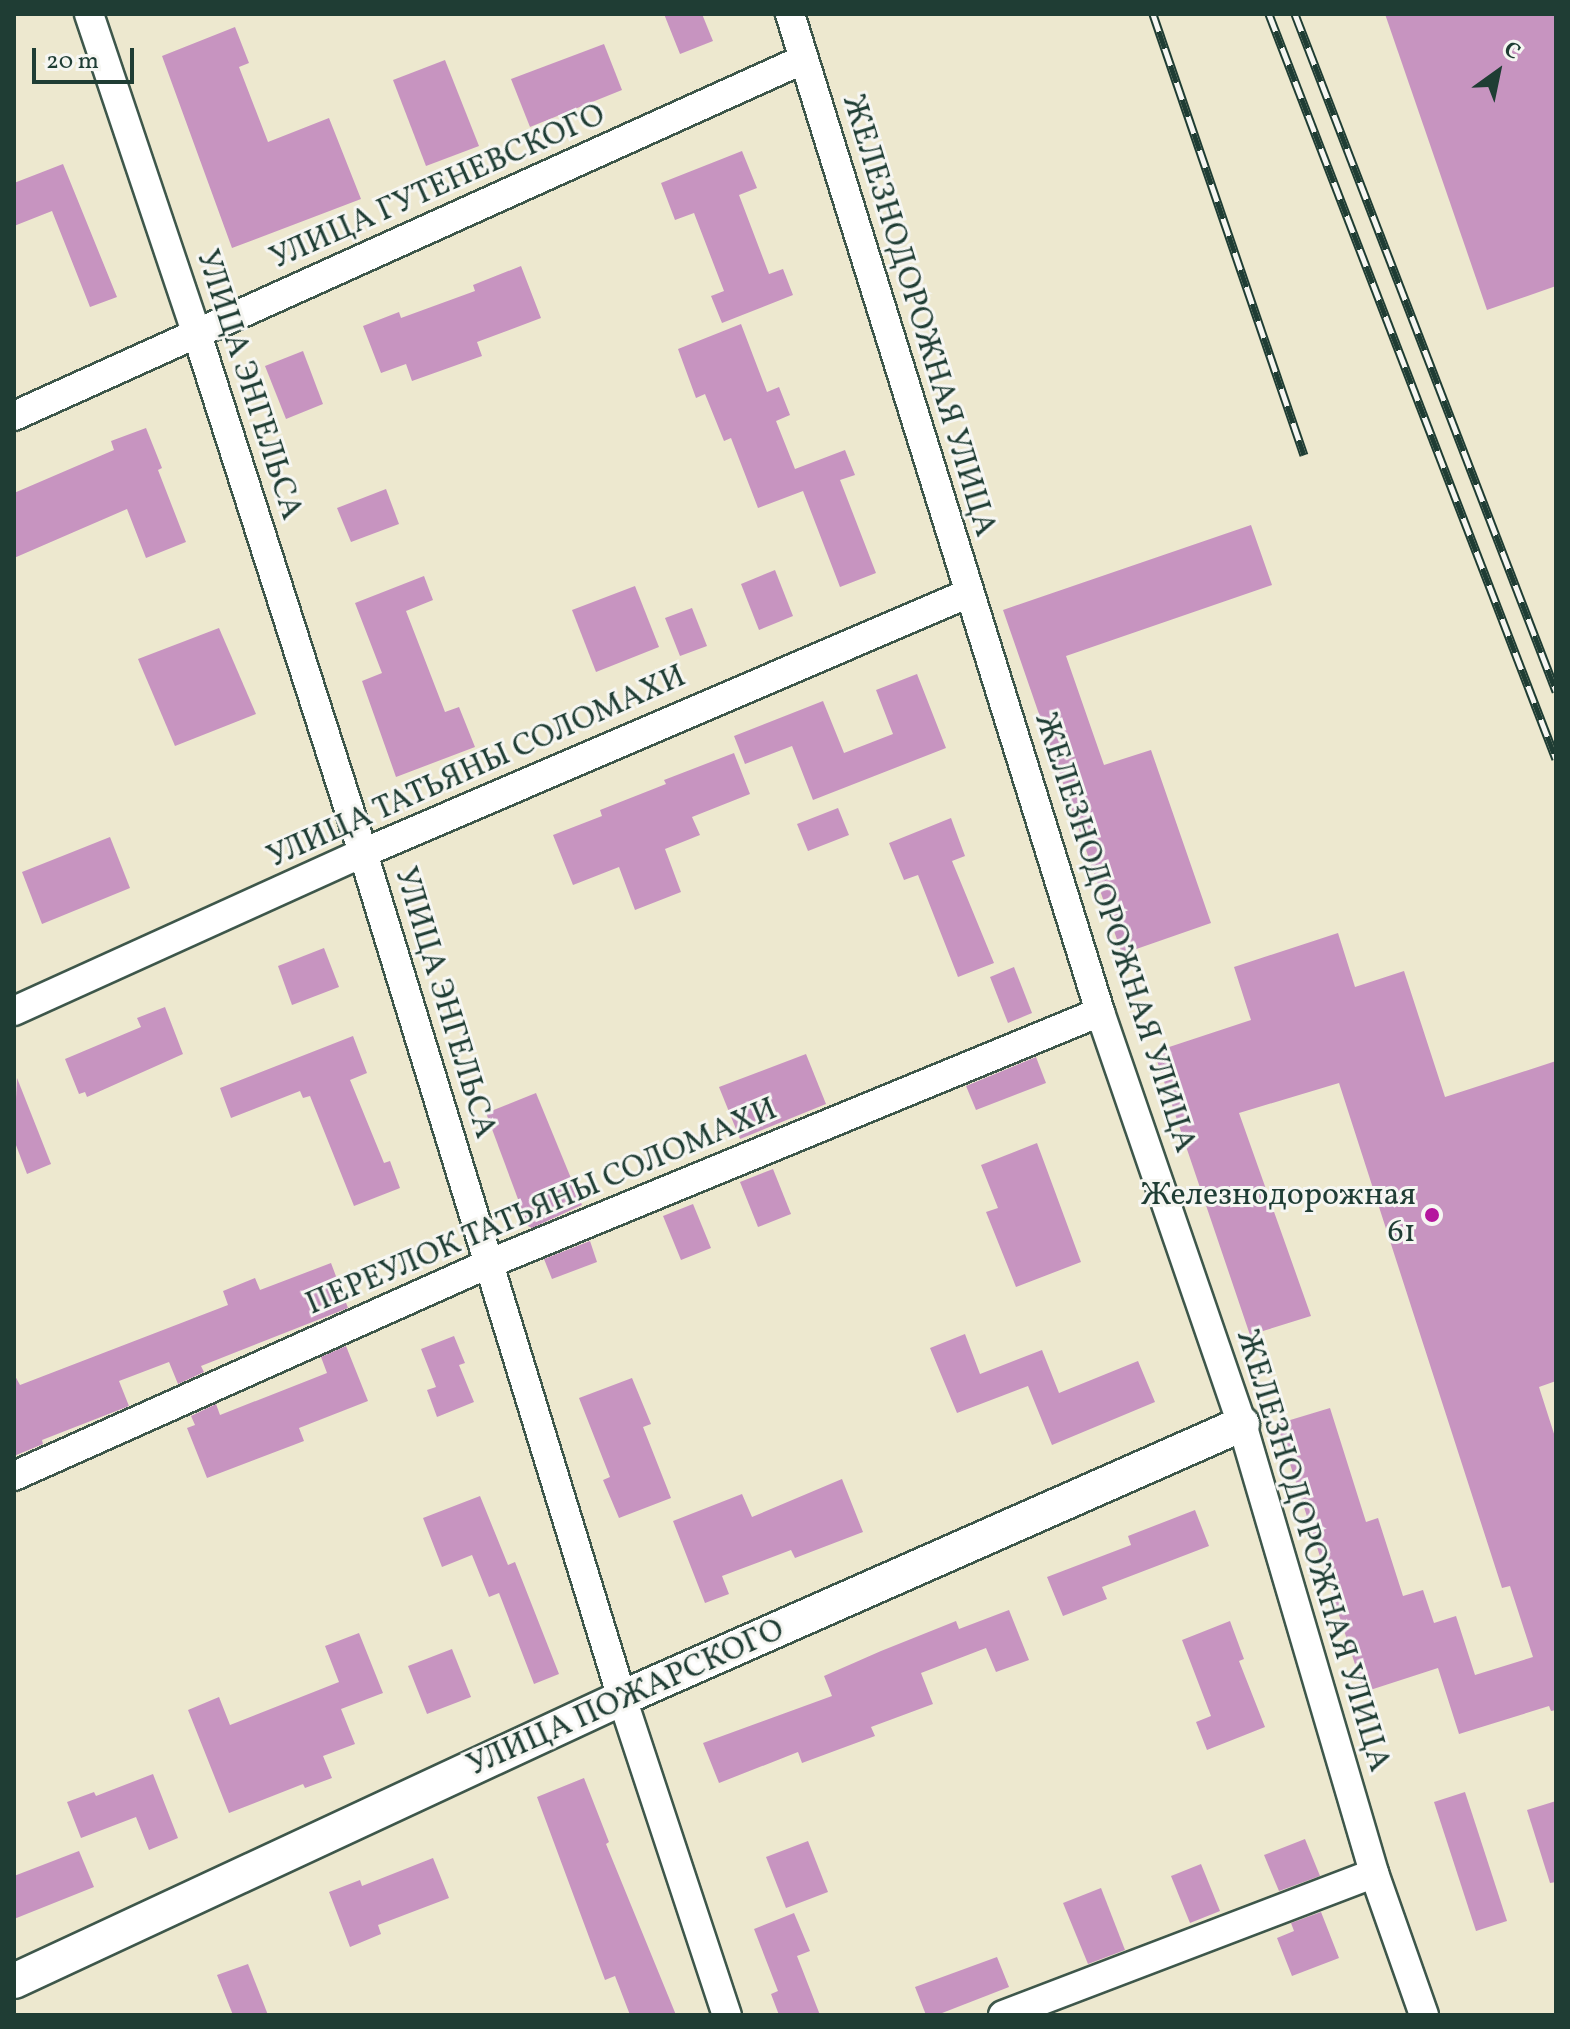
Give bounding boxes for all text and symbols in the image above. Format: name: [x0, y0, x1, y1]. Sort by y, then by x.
scale bar: [36, 32, 138, 82]
north arrow: [1458, 32, 1538, 112]
text: С: [1497, 35, 1526, 68]
text: 20 m: [46, 45, 99, 79]
street label: ЖЕЛЕЗНОДОРОЖНАЯ УЛИЦА: [832, 90, 1004, 542]
street label: УЛИЦА ГУТЕНЕВСКОГО: [265, 97, 611, 279]
street label: УЛИЦА ЭНГЕЛЬСА: [186, 245, 310, 525]
street label: УЛИЦА ТАТЬЯНЫ СОЛОМАХИ: [261, 658, 693, 878]
street label: ЖЕЛЕЗНОДОРОЖНАЯ УЛИЦА: [1025, 708, 1203, 1158]
street label: УЛИЦА ЭНГЕЛЬСА: [384, 863, 504, 1143]
street label: ПЕРЕУЛОК ТАТЬЯНЫ СОЛОМАХИ: [300, 1091, 784, 1325]
place label: Железнодорожная 61: [1141, 1178, 1416, 1253]
marker: Железнодорожная 61: [1423, 1206, 1441, 1224]
street label: ЖЕЛЕЗНОДОРОЖНАЯ УЛИЦА: [1226, 1325, 1398, 1777]
street label: УЛИЦА ПОЖАРСКОГО: [462, 1612, 790, 1786]

